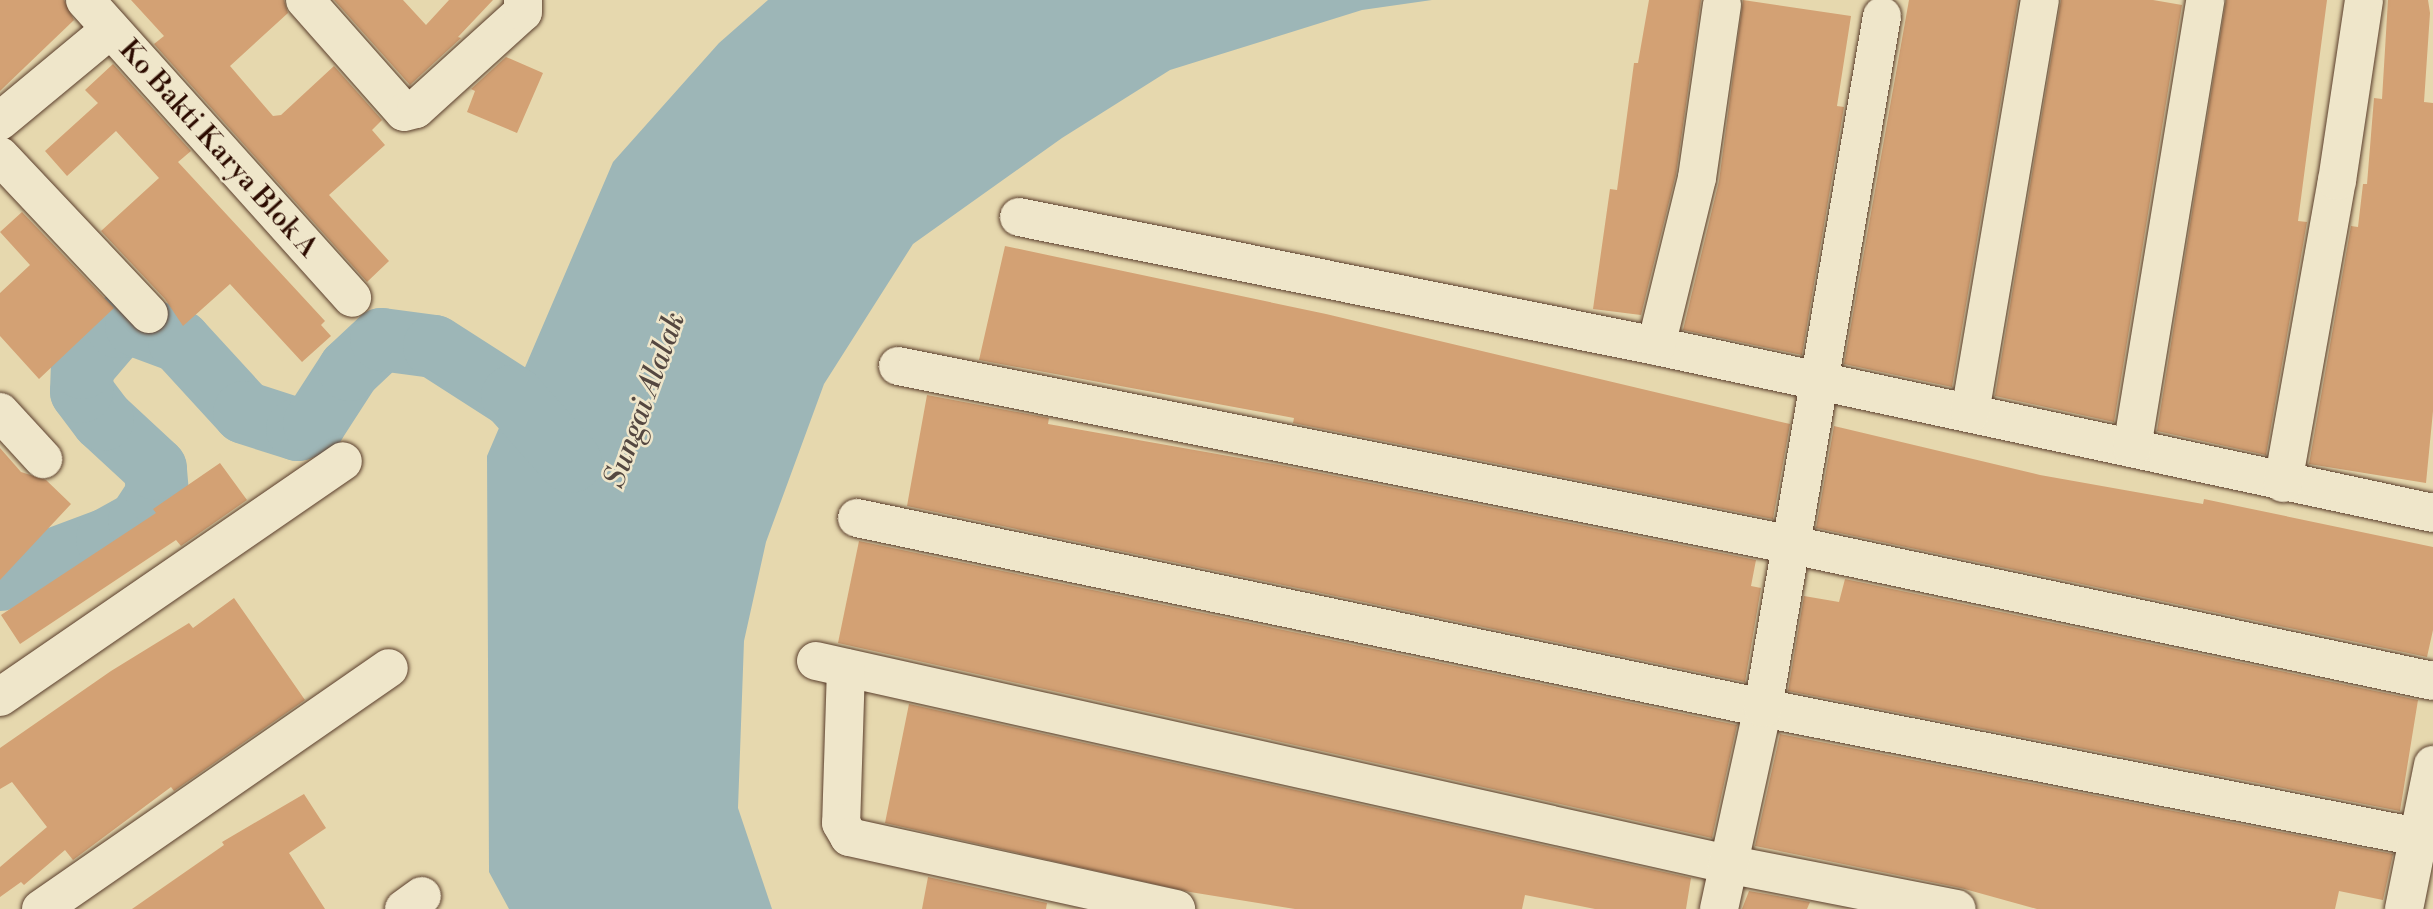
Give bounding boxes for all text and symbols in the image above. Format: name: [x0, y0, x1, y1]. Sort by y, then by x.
street label: Ko Bakti Karya Blok A: [112, 33, 324, 265]
water label: Sungai Alalak: [597, 307, 693, 493]

